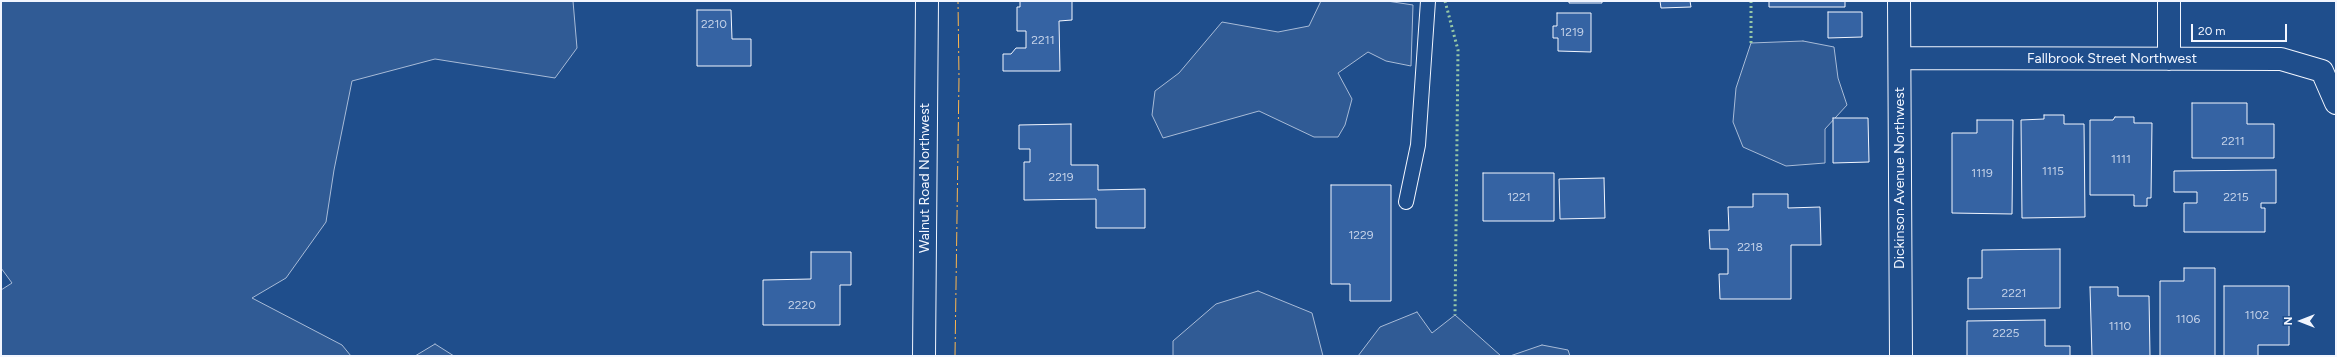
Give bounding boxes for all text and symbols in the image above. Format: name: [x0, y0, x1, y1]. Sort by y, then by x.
scale bar: [2193, 16, 2289, 42]
house number: 2210: [701, 17, 727, 31]
text: 20 m: [2198, 24, 2226, 38]
house number: 1219: [1560, 25, 1584, 39]
house number: 2211: [1031, 33, 1055, 47]
street label: Fallbrook Street Northwest: [2027, 51, 2197, 67]
street label: Dickinson Avenue Northwest: [1892, 87, 1908, 269]
street label: Walnut Road Northwest: [917, 103, 933, 253]
house number: 2211: [2221, 134, 2245, 148]
house number: 1111: [2111, 152, 2131, 166]
house number: 1115: [2042, 164, 2064, 178]
house number: 1119: [1971, 166, 1993, 180]
house number: 2219: [1048, 170, 1074, 184]
house number: 1221: [1507, 190, 1531, 204]
house number: 2215: [2223, 190, 2249, 204]
house number: 1229: [1348, 228, 1374, 242]
house number: 2218: [1737, 240, 1763, 254]
house number: 2221: [2001, 286, 2027, 300]
house number: 2220: [788, 298, 816, 312]
north arrow: [2281, 301, 2321, 341]
house number: 1102: [2245, 308, 2269, 322]
house number: 1106: [2176, 312, 2200, 326]
text: N: [2282, 317, 2295, 325]
house number: 1110: [2109, 319, 2131, 333]
house number: 2225: [1992, 326, 2020, 340]

